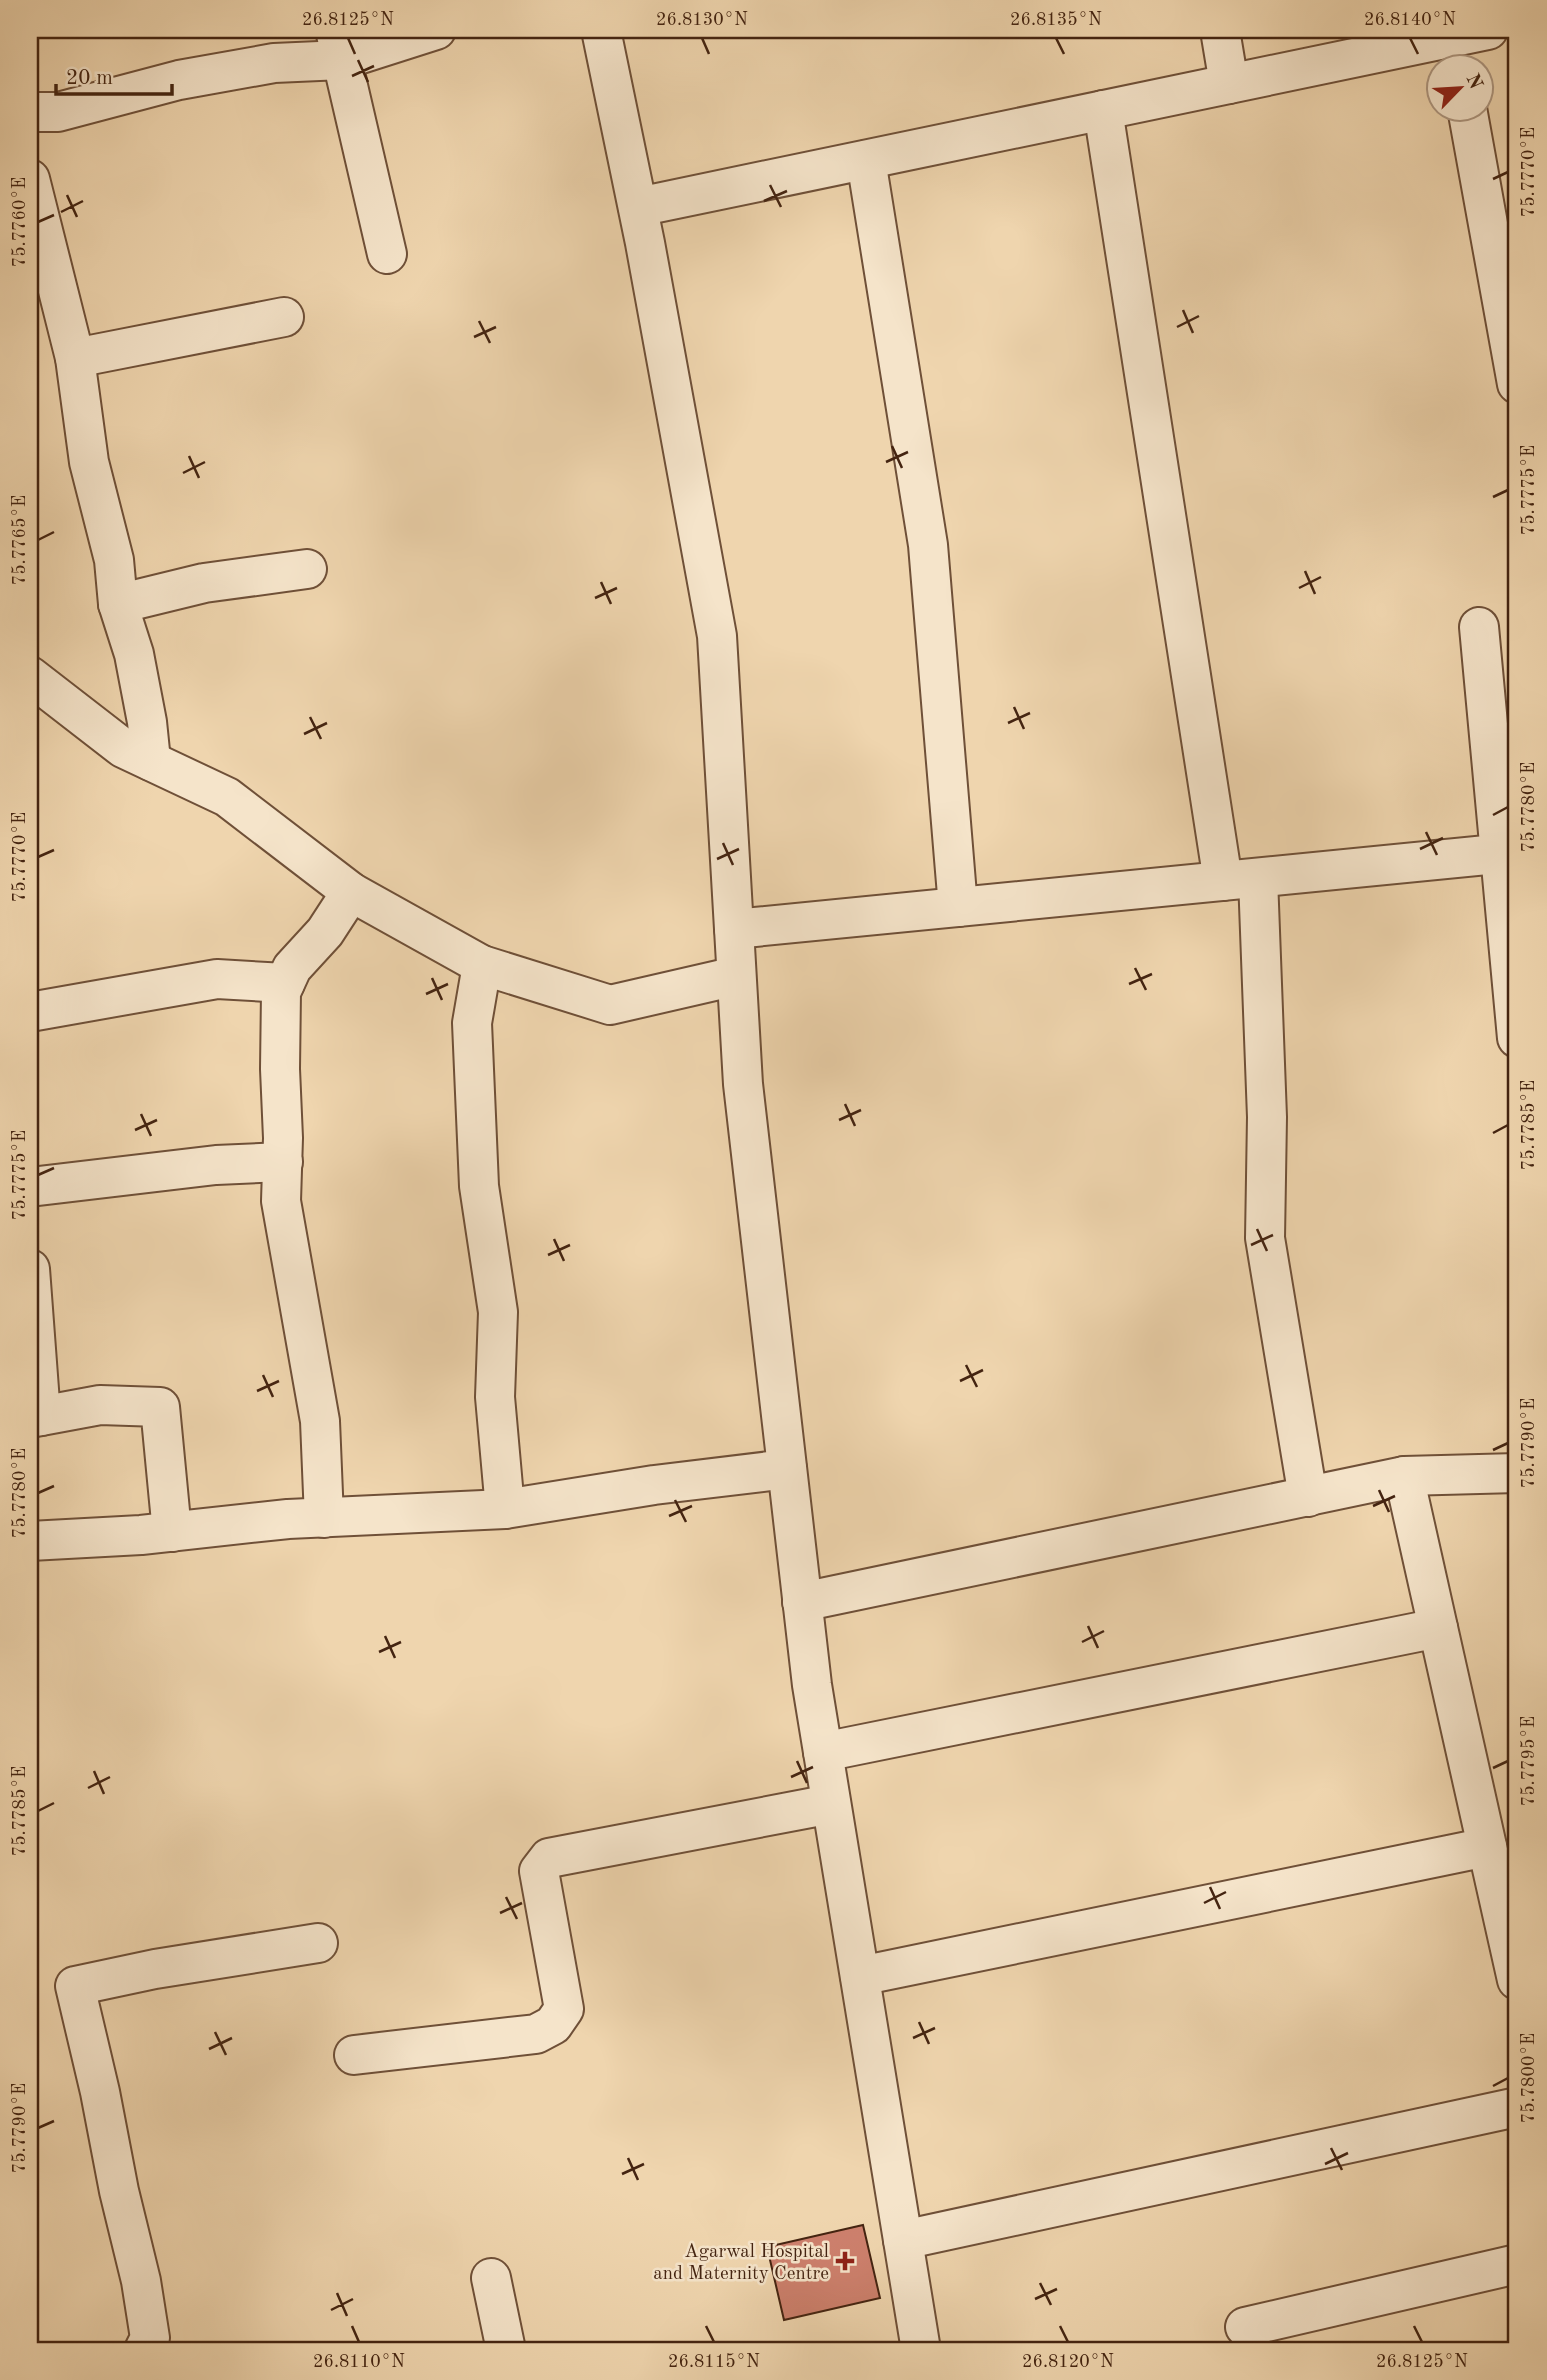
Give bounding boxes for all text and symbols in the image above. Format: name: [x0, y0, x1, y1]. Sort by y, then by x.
text: 26.8125°N: [302, 11, 394, 29]
text: 26.8130°N: [656, 11, 748, 29]
text: 26.8135°N: [1010, 11, 1102, 29]
text: 26.8140°N: [1364, 11, 1456, 29]
scale bar: [56, 52, 172, 96]
north arrow: [1424, 52, 1494, 122]
text: 20 m: [66, 68, 113, 89]
text: N: [1461, 71, 1485, 93]
text: 75.7770°E: [1520, 127, 1538, 217]
text: 75.7760°E: [11, 177, 29, 267]
text: 75.7775°E: [1520, 445, 1538, 535]
text: 75.7765°E: [11, 495, 29, 585]
text: 75.7780°E: [1520, 762, 1538, 852]
text: 75.7770°E: [11, 812, 29, 902]
text: 75.7785°E: [1520, 1080, 1538, 1170]
text: 75.7775°E: [11, 1130, 29, 1220]
text: 75.7790°E: [1520, 1398, 1538, 1488]
text: 75.7780°E: [11, 1448, 29, 1538]
text: 75.7795°E: [1520, 1716, 1538, 1806]
text: 75.7785°E: [11, 1766, 29, 1856]
text: 75.7800°E: [1520, 2033, 1538, 2123]
text: 75.7790°E: [11, 2083, 29, 2173]
place label: Agarwal Hospital and Maternity Centre: [653, 2243, 829, 2284]
marker: Agarwal Hospital and Maternity Centre: [835, 2251, 855, 2271]
text: 26.8110°N: [313, 2353, 405, 2371]
text: 26.8115°N: [668, 2353, 760, 2371]
text: 26.8120°N: [1022, 2353, 1114, 2371]
text: 26.8125°N: [1376, 2353, 1468, 2371]

